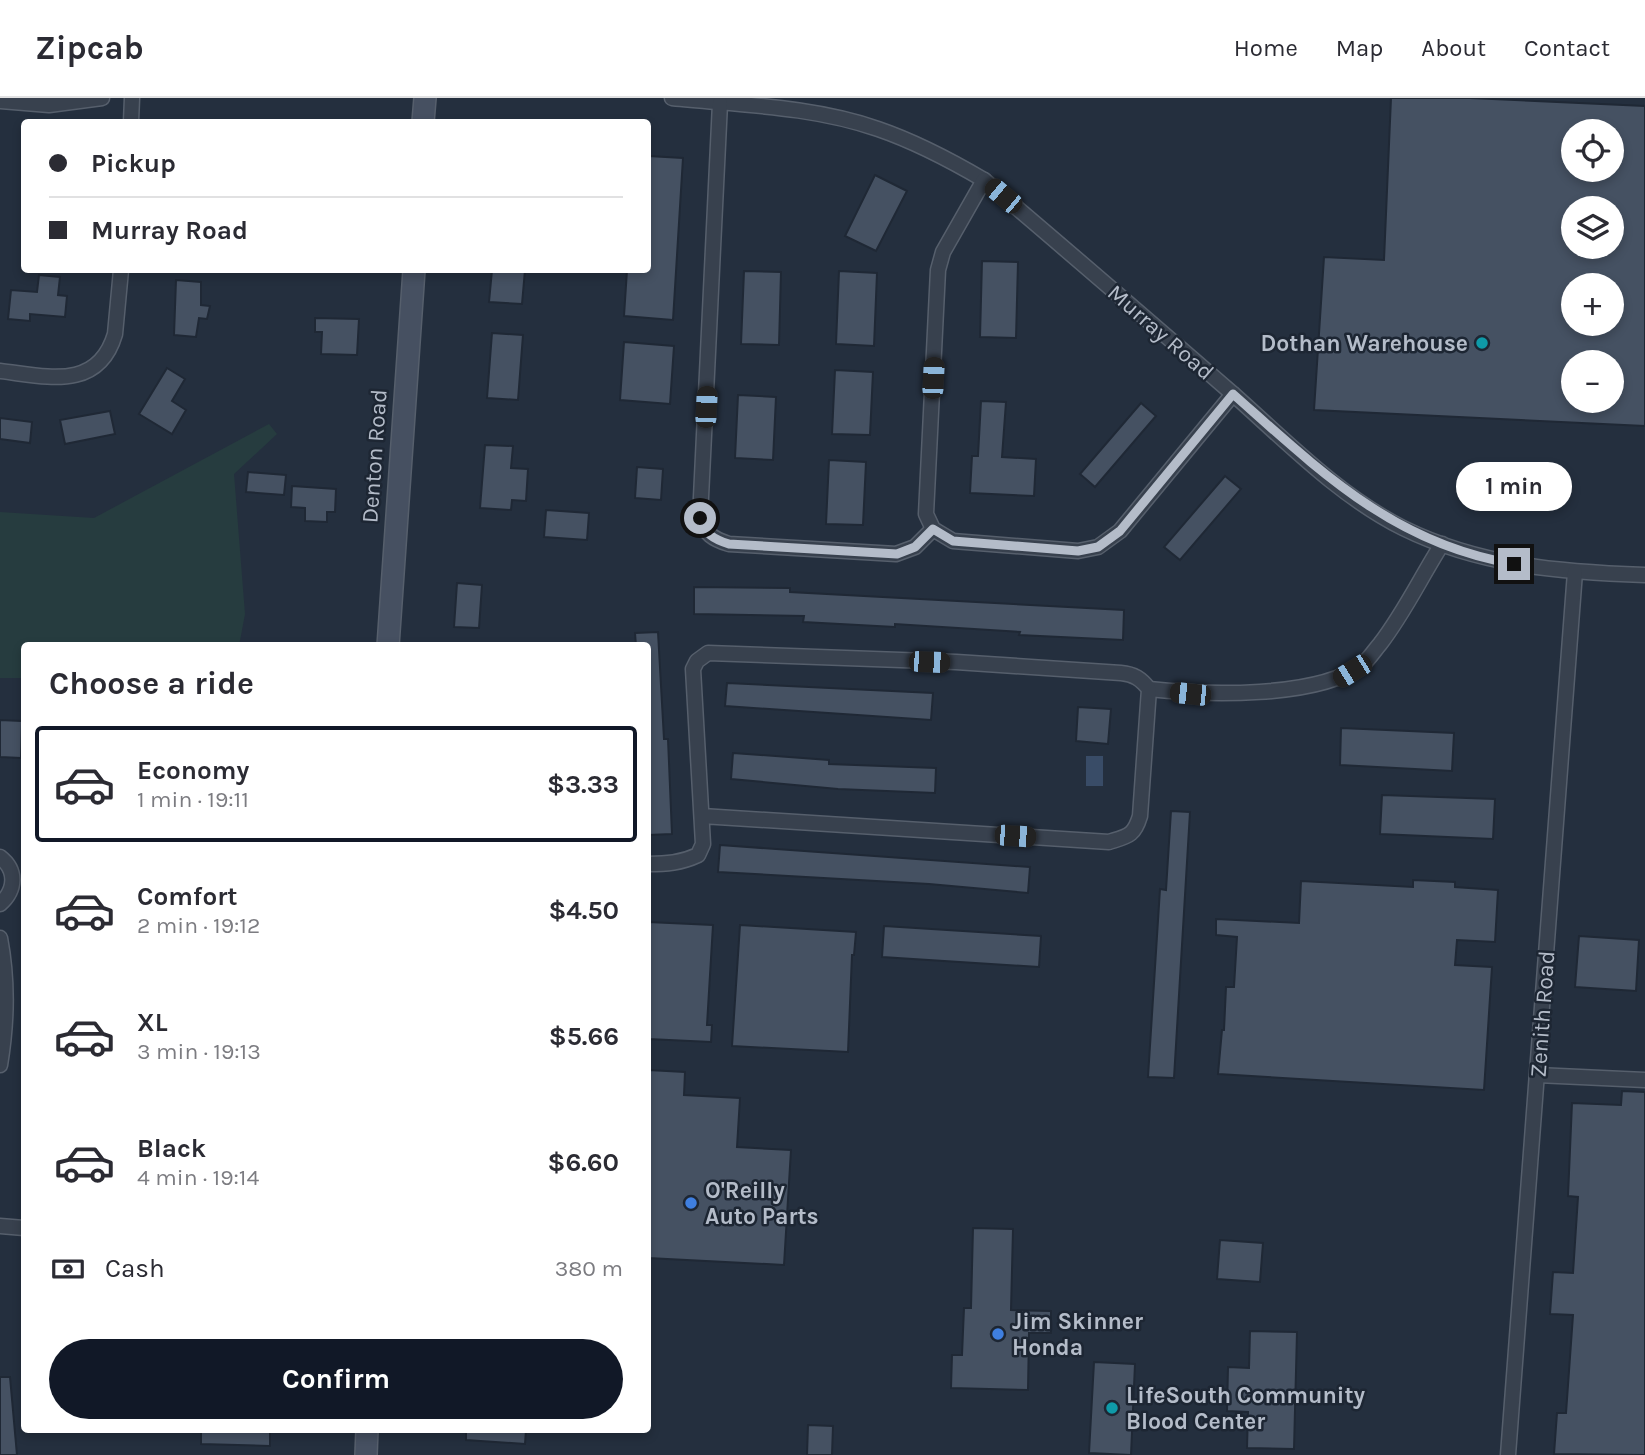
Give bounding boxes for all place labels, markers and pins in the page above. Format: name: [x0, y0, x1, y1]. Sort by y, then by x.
place label: Dothan Warehouse: [1261, 330, 1468, 357]
marker: Dothan Warehouse: [1474, 335, 1490, 351]
place label: O'Reilly Auto Parts: [705, 1177, 819, 1230]
marker: O'Reilly Auto Parts: [683, 1195, 699, 1211]
place label: Jim Skinner Honda: [1012, 1308, 1143, 1361]
marker: Jim Skinner Honda: [990, 1326, 1006, 1342]
place label: LifeSouth Community Blood Center: [1126, 1382, 1365, 1435]
marker: LifeSouth Community Blood Center: [1104, 1400, 1120, 1416]

